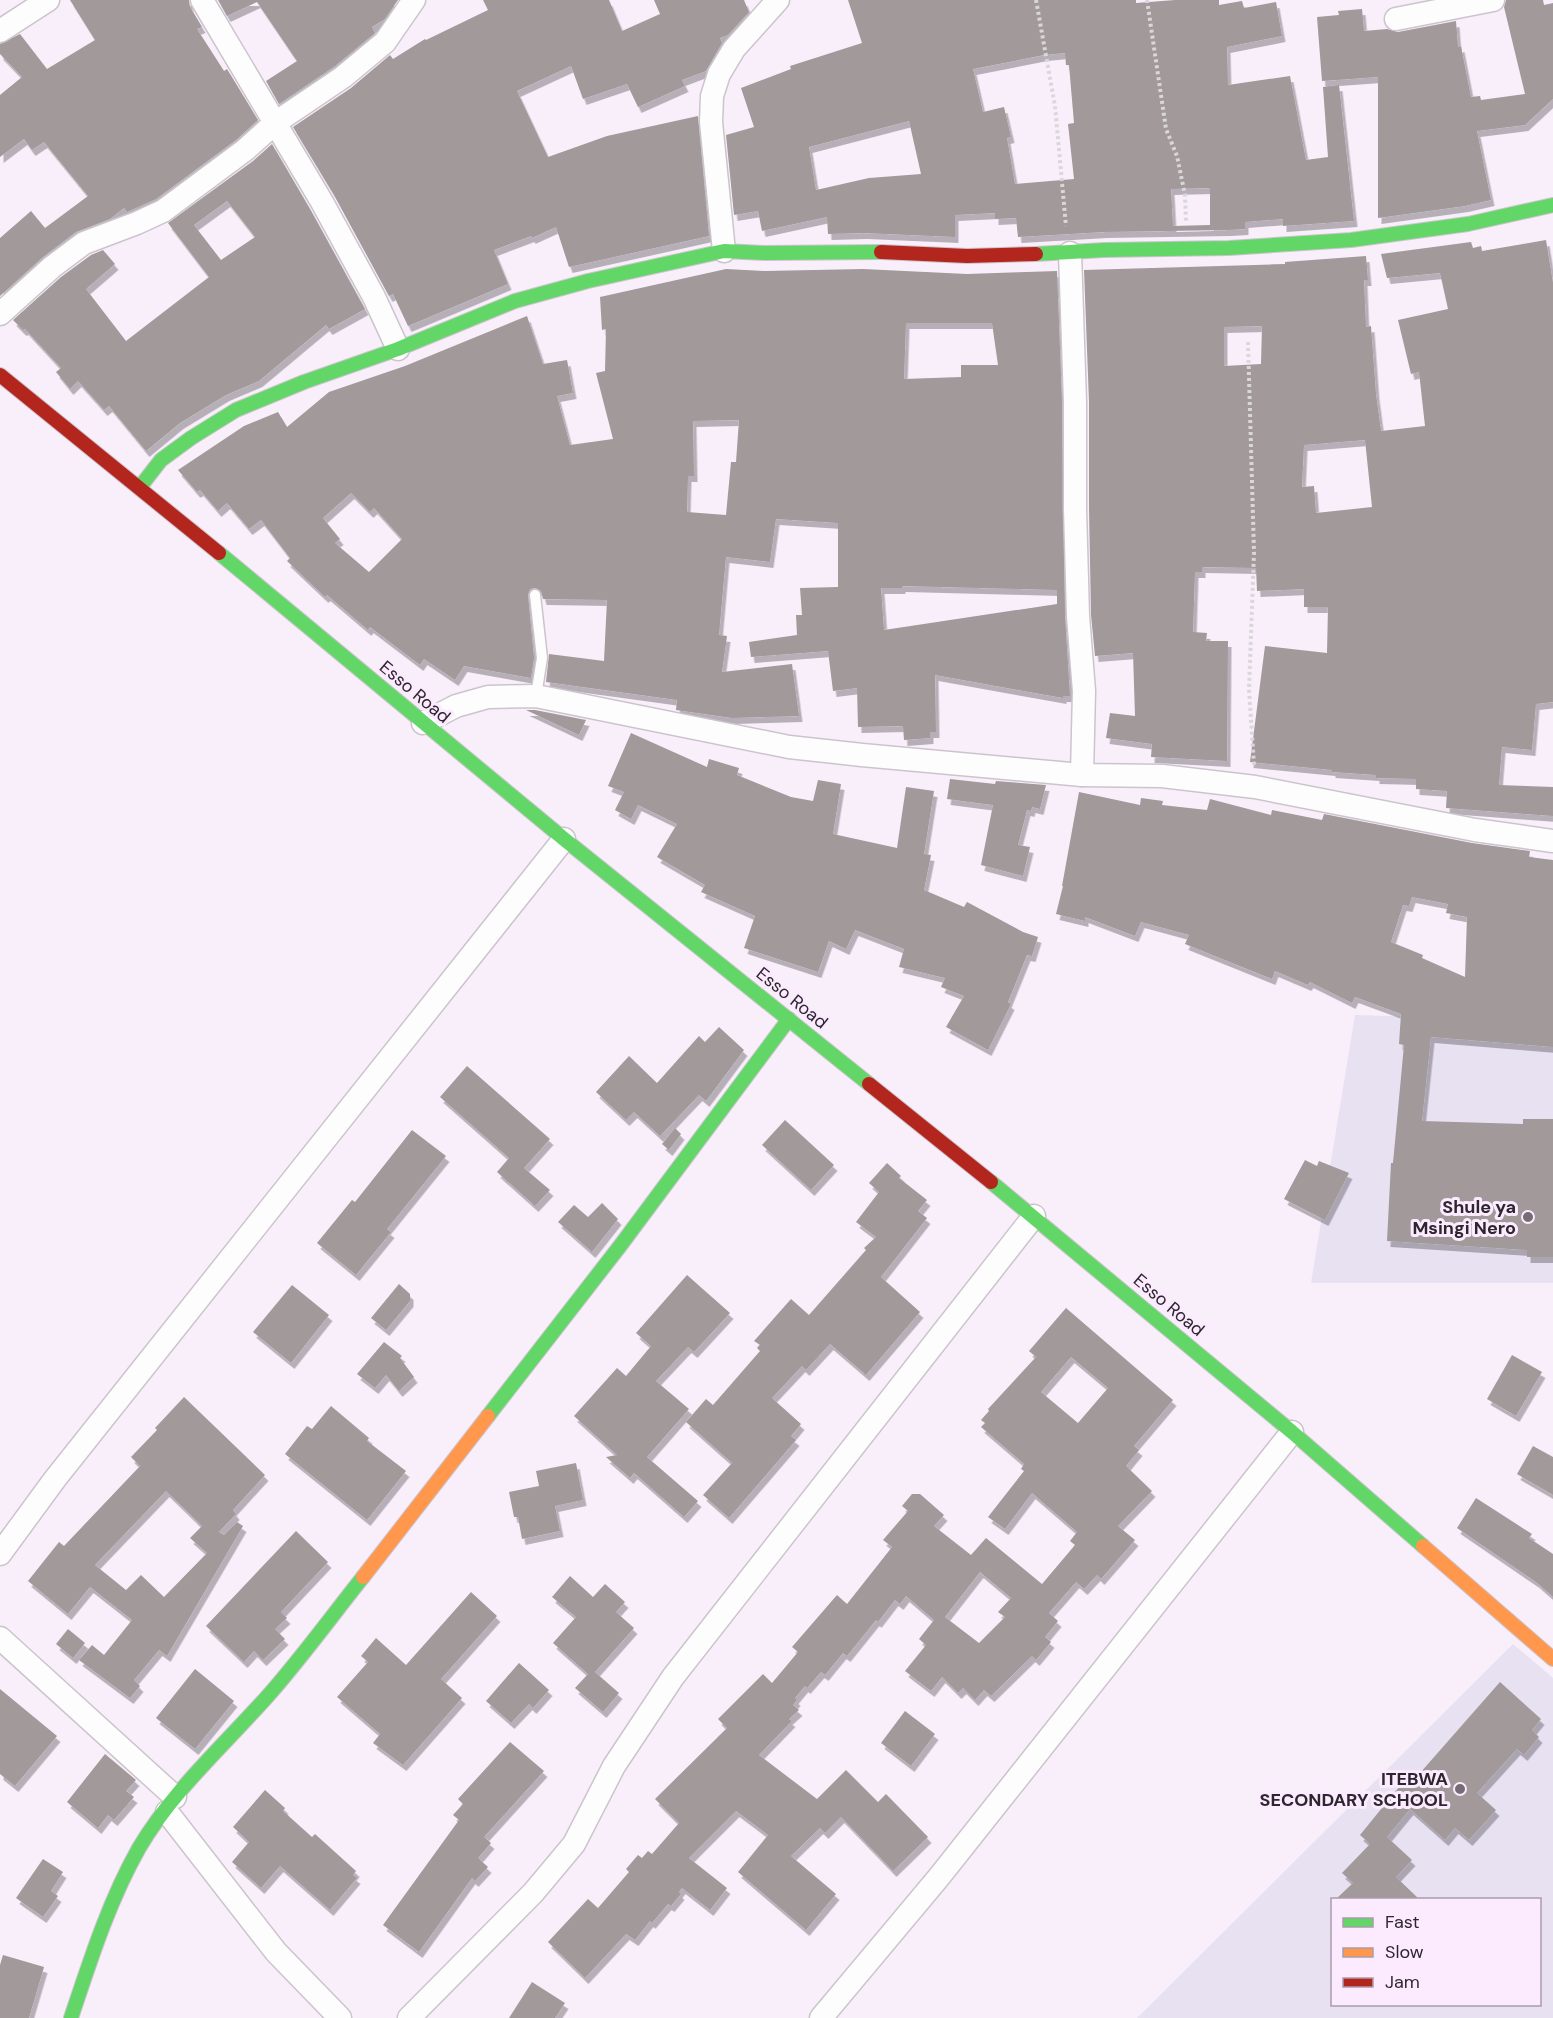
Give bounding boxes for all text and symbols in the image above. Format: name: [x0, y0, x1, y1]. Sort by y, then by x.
street label: Esso Road: [374, 655, 456, 729]
street label: Esso Road: [751, 962, 833, 1034]
place label: Shule ya Msingi Nero: [1412, 1195, 1516, 1240]
marker: Shule ya Msingi Nero: [1521, 1210, 1535, 1224]
street label: Esso Road: [1128, 1268, 1210, 1342]
place label: ITEBWA SECONDARY SCHOOL: [1260, 1767, 1448, 1812]
marker: ITEBWA SECONDARY SCHOOL: [1453, 1782, 1467, 1796]
legend: [1331, 1898, 1541, 2006]
text: Fast: [1385, 1910, 1420, 1934]
text: Slow: [1385, 1940, 1424, 1964]
text: Jam: [1385, 1970, 1420, 1994]

